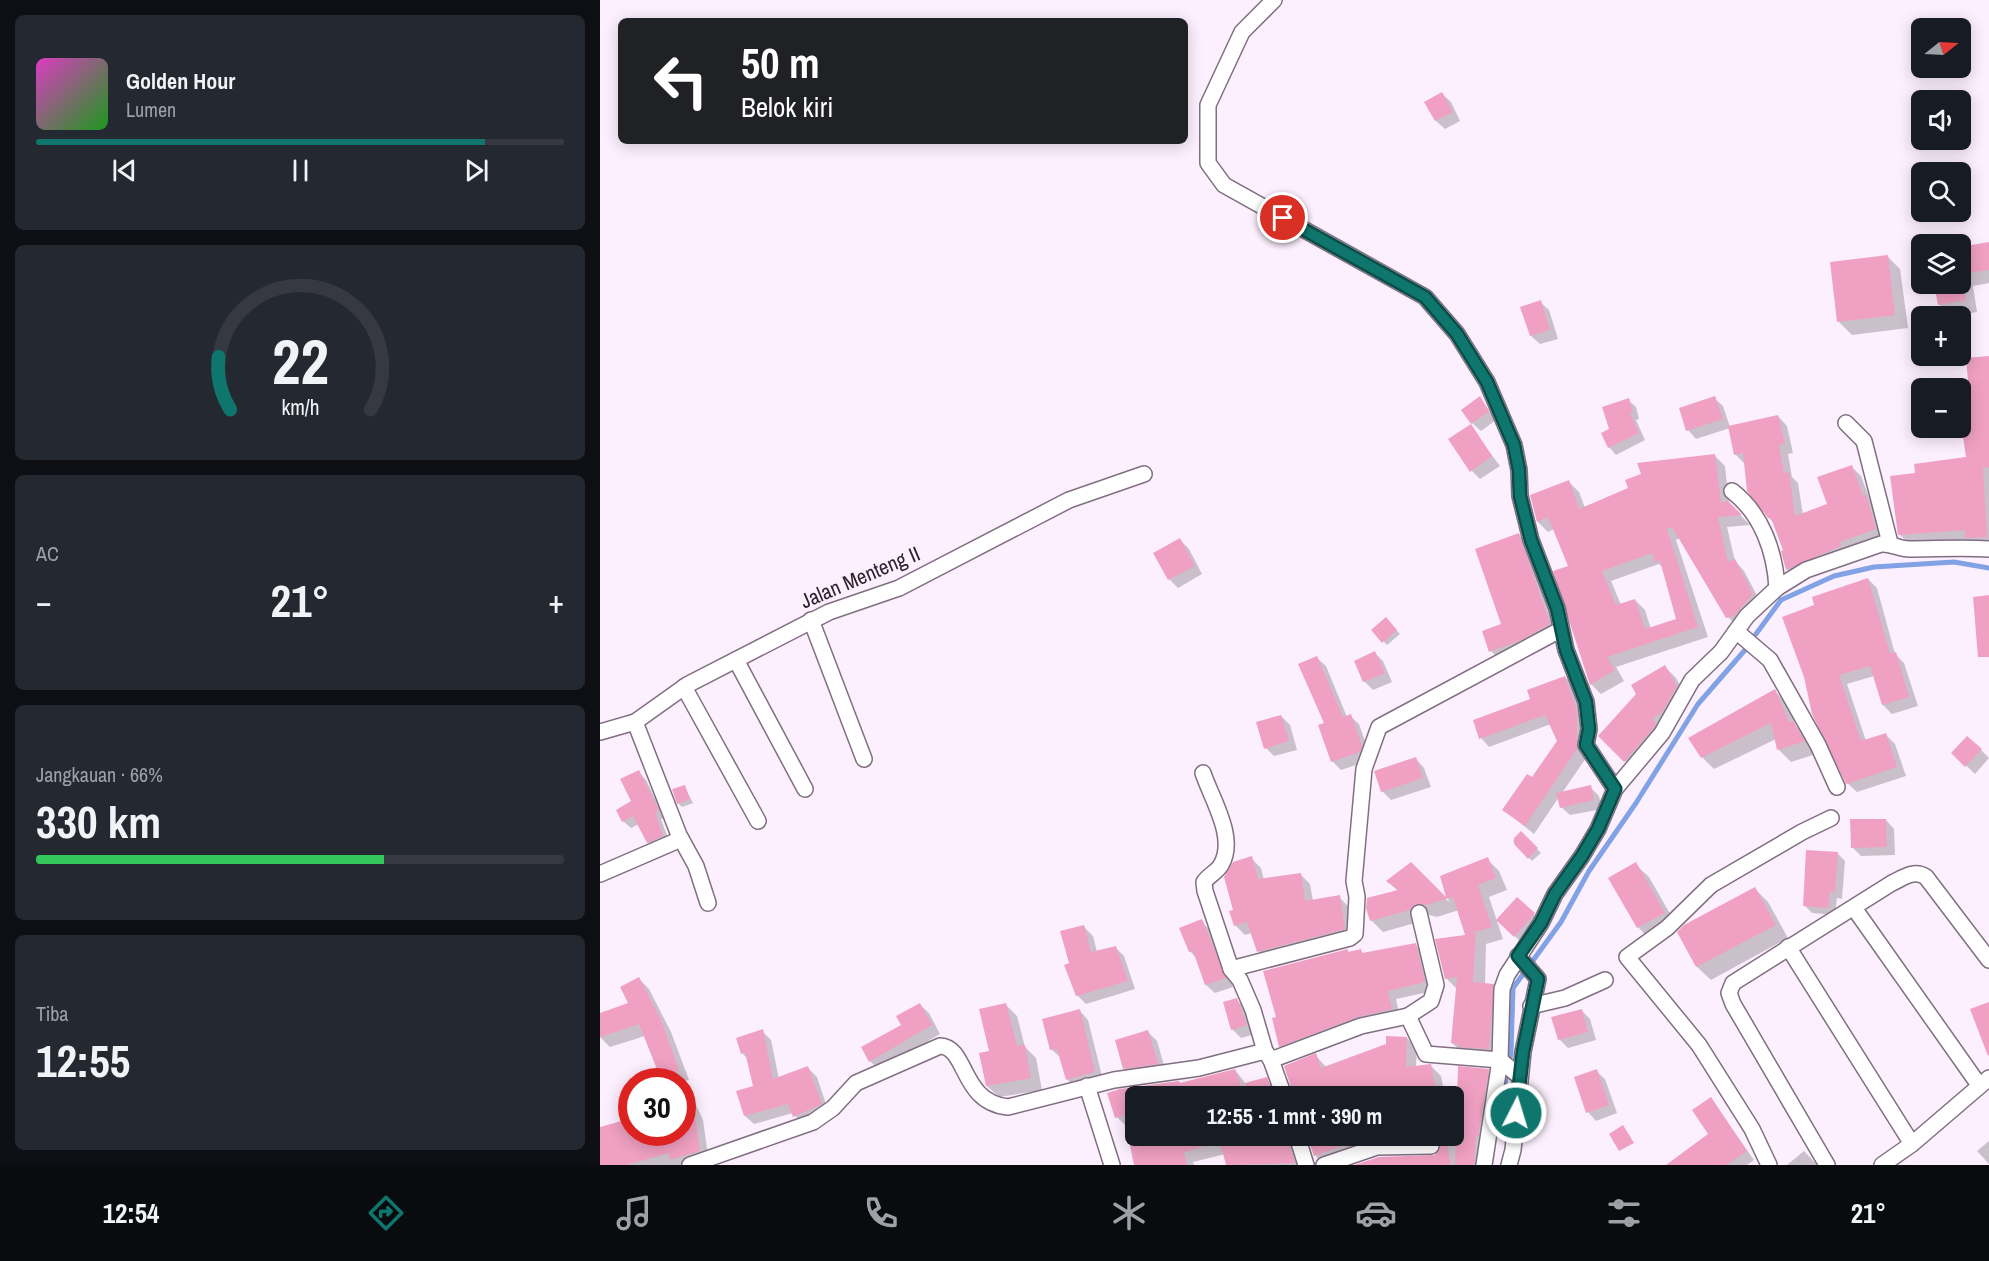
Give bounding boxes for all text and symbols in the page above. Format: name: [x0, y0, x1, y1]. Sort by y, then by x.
north arrow: [1911, 18, 1971, 78]
map controls: [1911, 18, 1971, 438]
text: 50 m: [741, 35, 820, 91]
icon: left: [642, 42, 720, 120]
text: Golden Hour: [126, 66, 235, 96]
text: Belok kiri: [741, 89, 833, 125]
button: sound: [1911, 90, 1971, 150]
text: Lumen: [126, 96, 176, 123]
icon: previous: [108, 154, 141, 187]
icon: pause: [284, 154, 317, 187]
icon: next: [460, 154, 493, 187]
button: search: [1911, 162, 1971, 222]
pin: [1257, 192, 1308, 243]
icon: arrive: [1266, 201, 1299, 234]
button: layers: [1911, 234, 1971, 294]
button: +: [1911, 306, 1971, 366]
text: 22: [272, 319, 328, 403]
button: −: [1911, 378, 1971, 438]
text: km/h: [281, 393, 319, 422]
street label: Jalan Menteng II: [796, 539, 924, 615]
text: AC: [36, 540, 59, 567]
text: 21°: [270, 570, 330, 631]
text: −: [36, 579, 52, 623]
text: +: [548, 579, 564, 623]
text: Jangkauan · 66%: [36, 761, 163, 788]
text: 330 km: [36, 791, 161, 852]
text: Tiba: [36, 1000, 68, 1027]
text: 12:55: [36, 1030, 130, 1091]
speed limit sign: 30: [618, 1068, 696, 1146]
position arrow: [1484, 1081, 1548, 1145]
text: 12:55 · 1 mnt · 390 m: [1207, 1101, 1382, 1131]
icon: directions: [365, 1192, 407, 1234]
icon: music: [613, 1192, 655, 1234]
icon: phone: [860, 1192, 902, 1234]
icon: climate: [1108, 1192, 1150, 1234]
icon: car: [1355, 1192, 1397, 1234]
icon: filters: [1603, 1192, 1645, 1234]
text: 12:54: [103, 1195, 159, 1231]
text: 21°: [1851, 1195, 1886, 1231]

